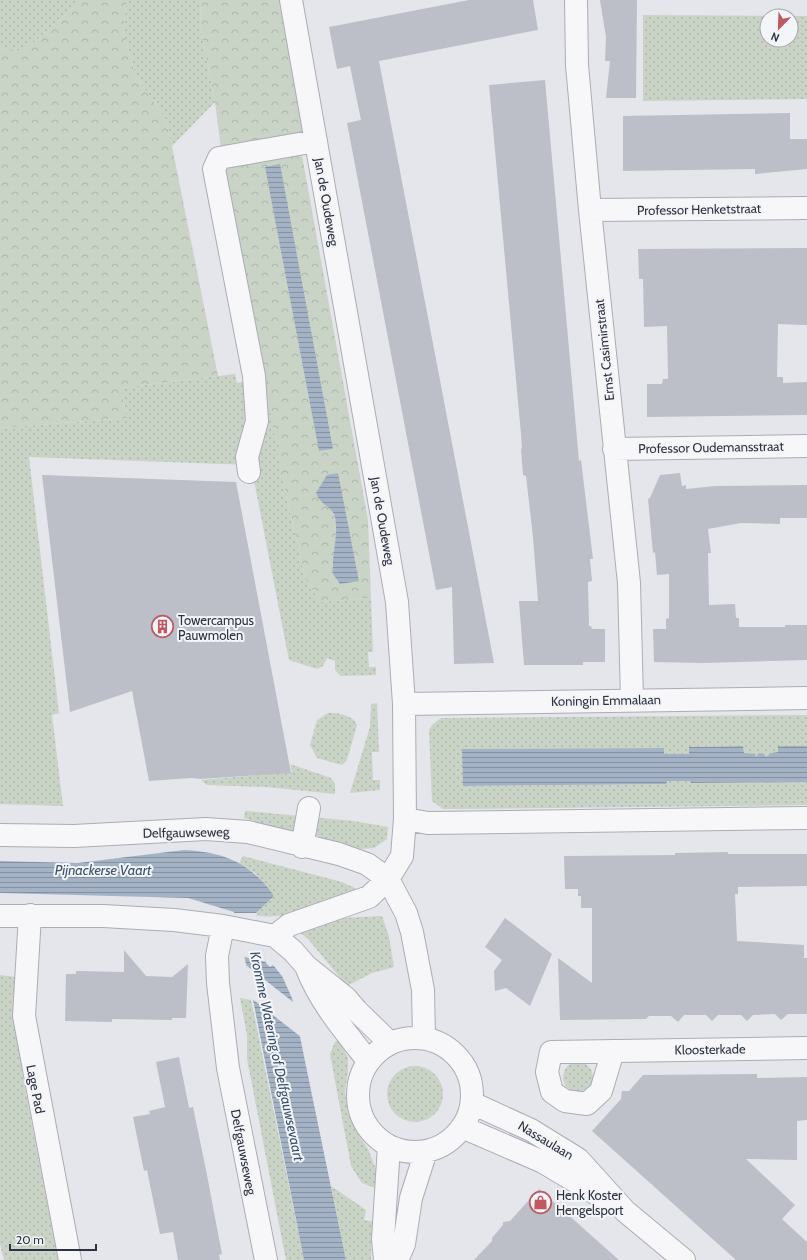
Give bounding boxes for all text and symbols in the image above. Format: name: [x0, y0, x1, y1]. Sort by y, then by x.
north arrow: [759, 8, 799, 48]
text: N: [769, 29, 781, 45]
street label: Jan de Oudeweg: [311, 156, 343, 248]
street label: Professor Henketstraat: [637, 200, 762, 218]
street label: Ernst Casimirstraat: [591, 298, 617, 402]
street label: Professor Oudemansstraat: [638, 438, 785, 456]
street label: Jan de Oudeweg: [367, 475, 399, 567]
place label: Towercampus Pauwmolen: [178, 612, 255, 643]
building icon: Towercampus Pauwmolen: [149, 614, 175, 640]
street label: Koningin Emmalaan: [551, 691, 661, 709]
street label: Delfgauwseweg: [142, 823, 230, 841]
water label: Pijnackerse Vaart: [55, 861, 152, 879]
water label: Kromme Watering of Delfgauwsevaart: [246, 950, 308, 1163]
street label: Kloosterkade: [674, 1040, 746, 1058]
street label: Lage Pad: [23, 1063, 49, 1115]
street label: Delfgauwseweg: [228, 1108, 260, 1197]
street label: Nassaulaan: [515, 1117, 577, 1163]
place label: Henk Koster Hengelsport: [556, 1187, 624, 1218]
shop icon: Henk Koster Hengelsport: [527, 1189, 553, 1215]
scale bar: [10, 1226, 96, 1252]
text: 20 m: [16, 1232, 44, 1247]

